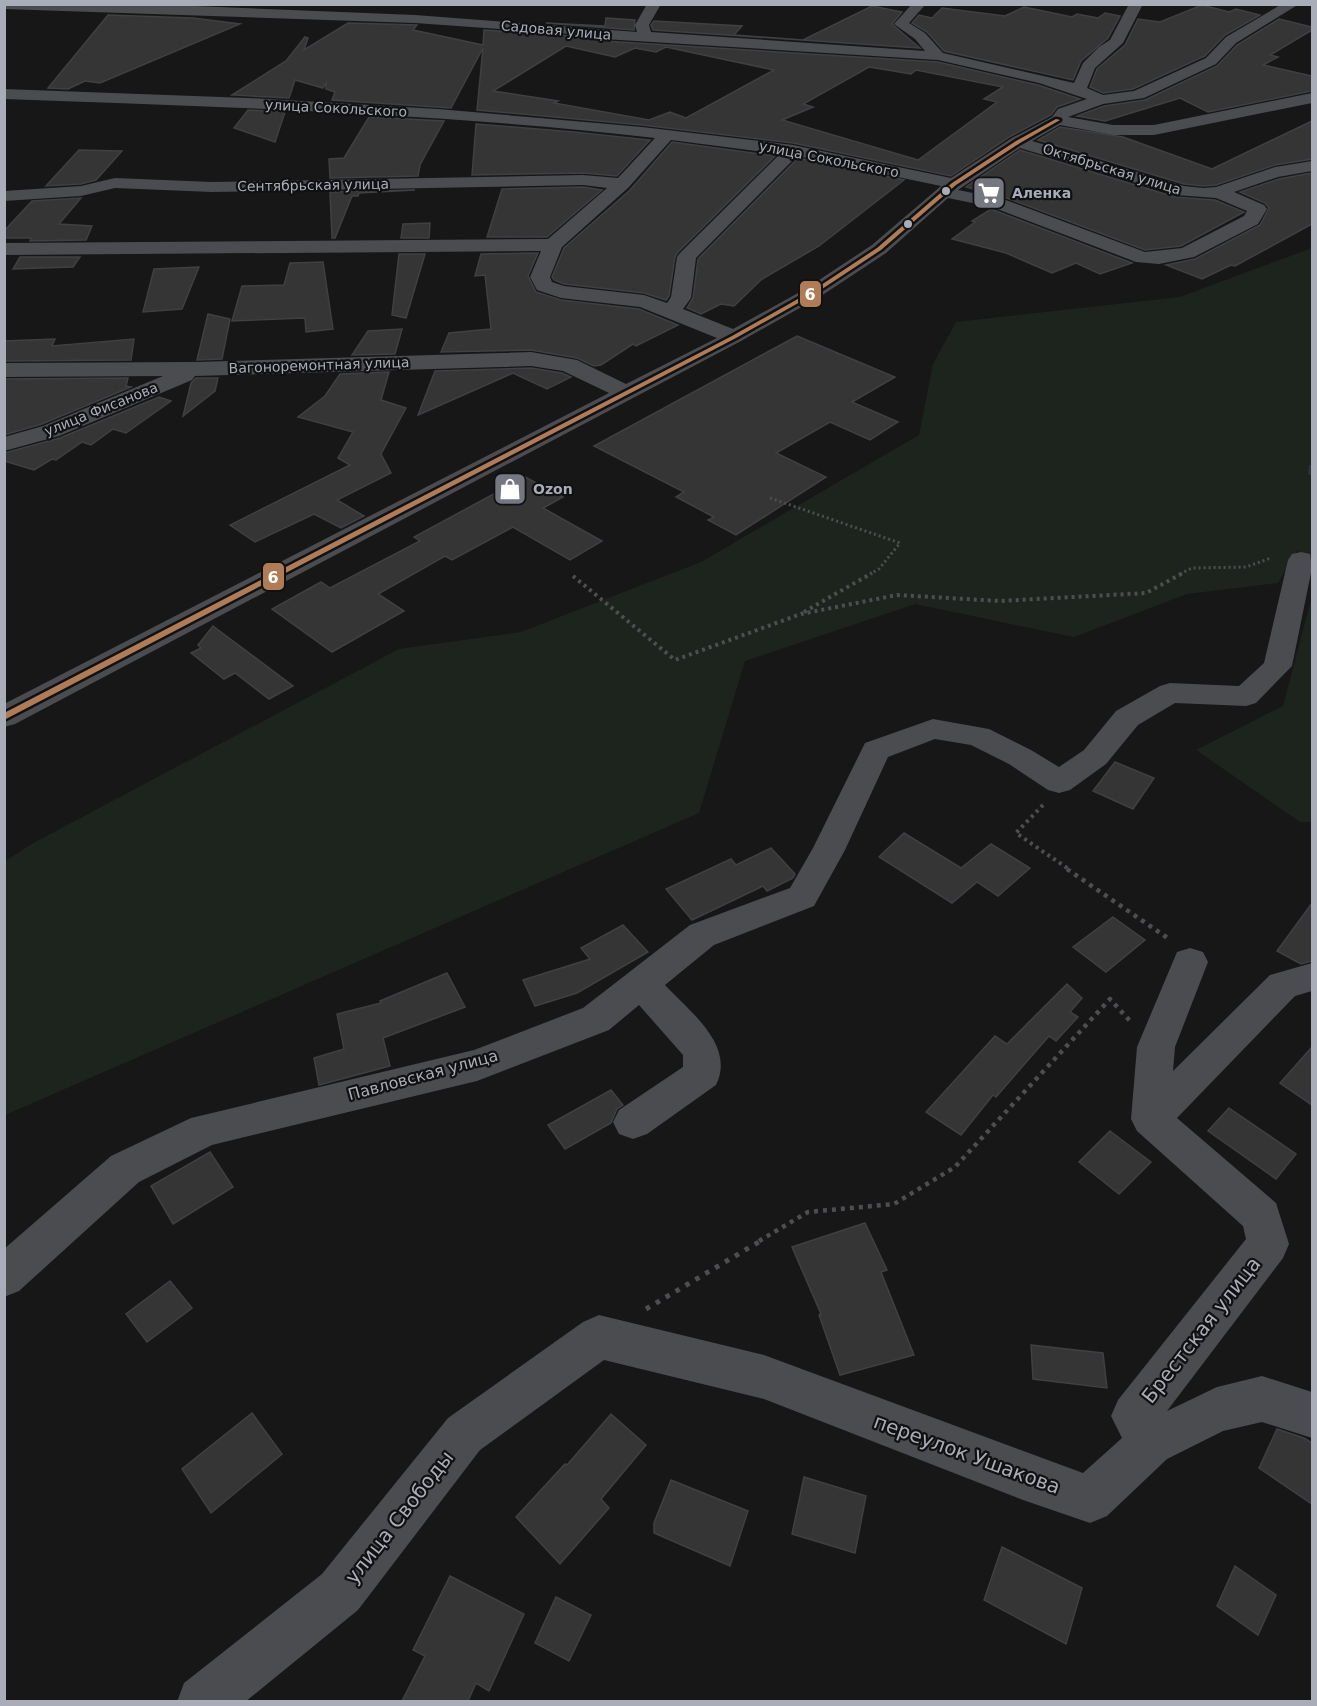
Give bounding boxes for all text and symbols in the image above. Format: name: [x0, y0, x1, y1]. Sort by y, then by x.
street label: Садовая улица: [500, 17, 612, 43]
street label: улица Сокольского: [265, 96, 407, 120]
street label: улица Сокольского: [758, 138, 900, 180]
street label: Октябрьская улица: [1041, 140, 1183, 198]
supermarket icon: Аленка: [971, 175, 1007, 211]
street label: Сентябрьская улица: [237, 176, 389, 194]
unlabelled marker: [940, 185, 952, 197]
place label: Аленка: [1012, 185, 1071, 201]
unlabelled marker: [902, 218, 914, 230]
line badge: 6: [799, 280, 822, 308]
text: 6: [804, 285, 816, 304]
street label: Вагоноремонтная улица: [228, 354, 410, 376]
street label: улица Фисанова: [42, 379, 160, 439]
shop icon: Ozon: [492, 471, 528, 507]
place label: Ozon: [533, 481, 573, 497]
line badge: 6: [262, 562, 285, 591]
text: 6: [267, 568, 279, 587]
street label: Павловская улица: [346, 1046, 500, 1104]
street label: Брестская улица: [1137, 1252, 1265, 1408]
street label: переулок Ушакова: [870, 1409, 1064, 1499]
street label: улица Свободы: [340, 1446, 458, 1588]

